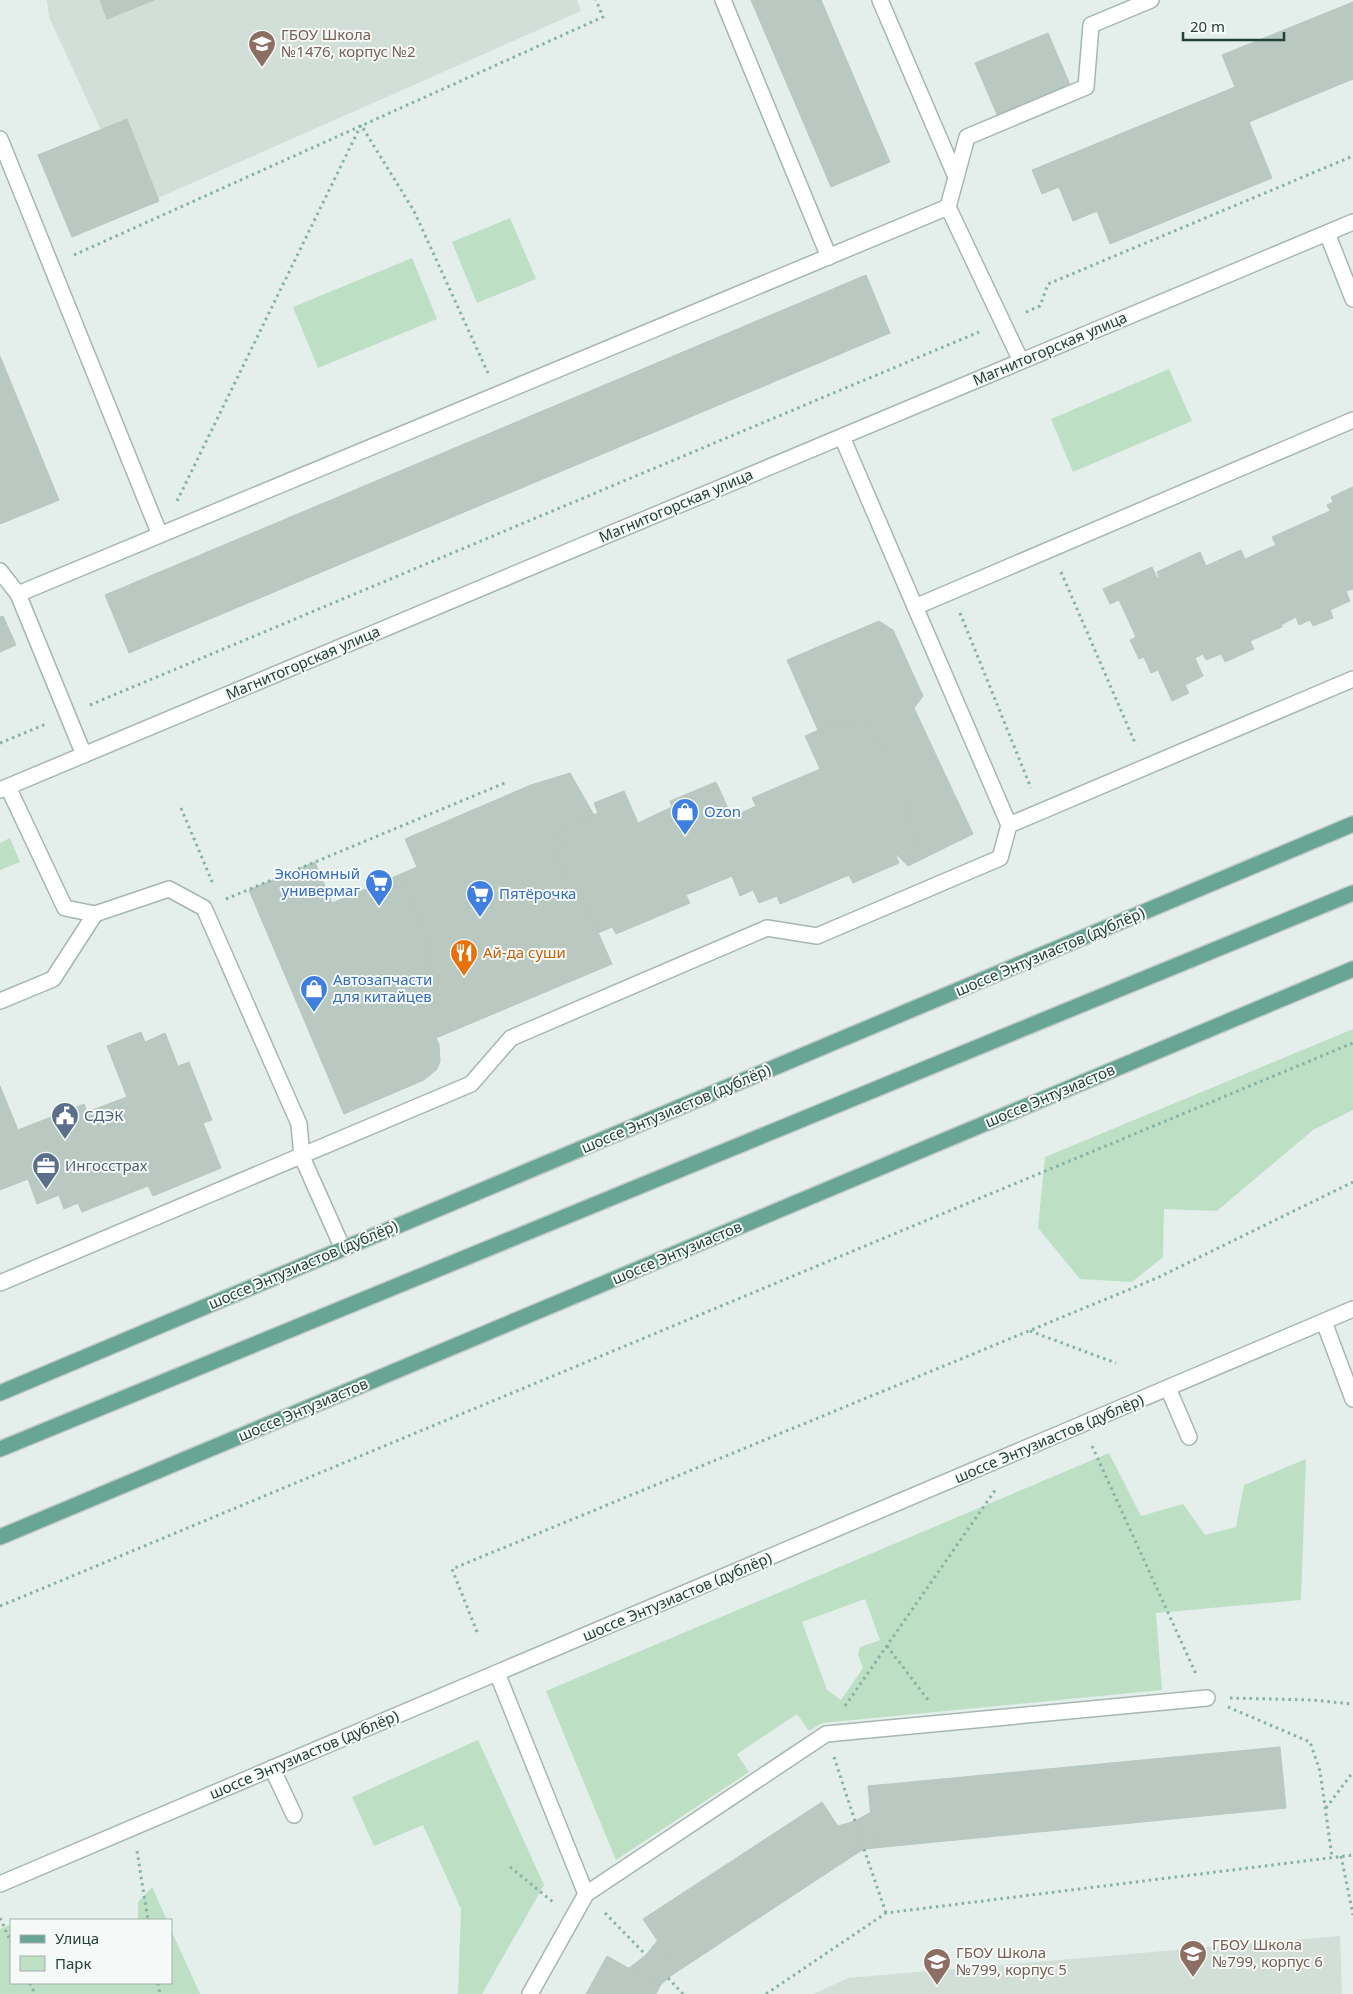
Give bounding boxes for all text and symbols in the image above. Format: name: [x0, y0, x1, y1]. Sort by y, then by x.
scale bar: [1183, 10, 1284, 42]
text: 20 m: [1190, 16, 1225, 36]
place label: ГБОУ Школа №1476, корпус №2: [281, 24, 416, 61]
school or university icon: ГБОУ Школа №1476, корпус №2: [247, 29, 277, 68]
street label: Магнитогорская улица: [969, 306, 1130, 390]
street label: Магнитогорская улица: [595, 463, 756, 547]
street label: Магнитогорская улица: [222, 620, 383, 704]
shop icon: Ozon: [670, 797, 700, 836]
place label: Ozon: [704, 801, 741, 821]
place label: Экономный универмаг: [274, 863, 360, 900]
supermarket icon: Экономный универмаг: [364, 868, 394, 907]
supermarket icon: Пятёрочка: [465, 879, 495, 918]
place label: Пятёрочка: [499, 883, 576, 903]
street label: шоссе Энтузиастов (дублёр): [952, 902, 1147, 1000]
restaurant icon: Ай-да суши: [449, 938, 479, 977]
place label: Ай-да суши: [483, 942, 566, 962]
place label: Автозапчасти для китайцев: [333, 969, 432, 1006]
shop icon: Автозапчасти для китайцев: [299, 974, 329, 1013]
street label: шоссе Энтузиастов (дублёр): [578, 1059, 773, 1157]
street label: шоссе Энтузиастов: [982, 1059, 1118, 1131]
public building icon: СДЭК: [50, 1101, 80, 1140]
place label: СДЭК: [84, 1105, 124, 1125]
office icon: Ингосстрах: [31, 1151, 61, 1190]
place label: Ингосстрах: [65, 1155, 148, 1175]
street label: шоссе Энтузиастов (дублёр): [205, 1215, 400, 1313]
street label: шоссе Энтузиастов: [609, 1216, 745, 1288]
street label: шоссе Энтузиастов: [235, 1373, 371, 1445]
street label: шоссе Энтузиастов (дублёр): [951, 1389, 1146, 1487]
street label: шоссе Энтузиастов (дублёр): [579, 1547, 774, 1645]
street label: шоссе Энтузиастов (дублёр): [206, 1705, 401, 1803]
legend: [10, 1919, 172, 1984]
text: Улица: [55, 1928, 99, 1948]
place label: ГБОУ Школа №799, корпус 6: [1212, 1934, 1323, 1971]
school or university icon: ГБОУ Школа №799, корпус 6: [1178, 1939, 1208, 1978]
place label: ГБОУ Школа №799, корпус 5: [956, 1942, 1067, 1979]
school or university icon: ГБОУ Школа №799, корпус 5: [922, 1947, 952, 1986]
text: Парк: [55, 1953, 91, 1973]

